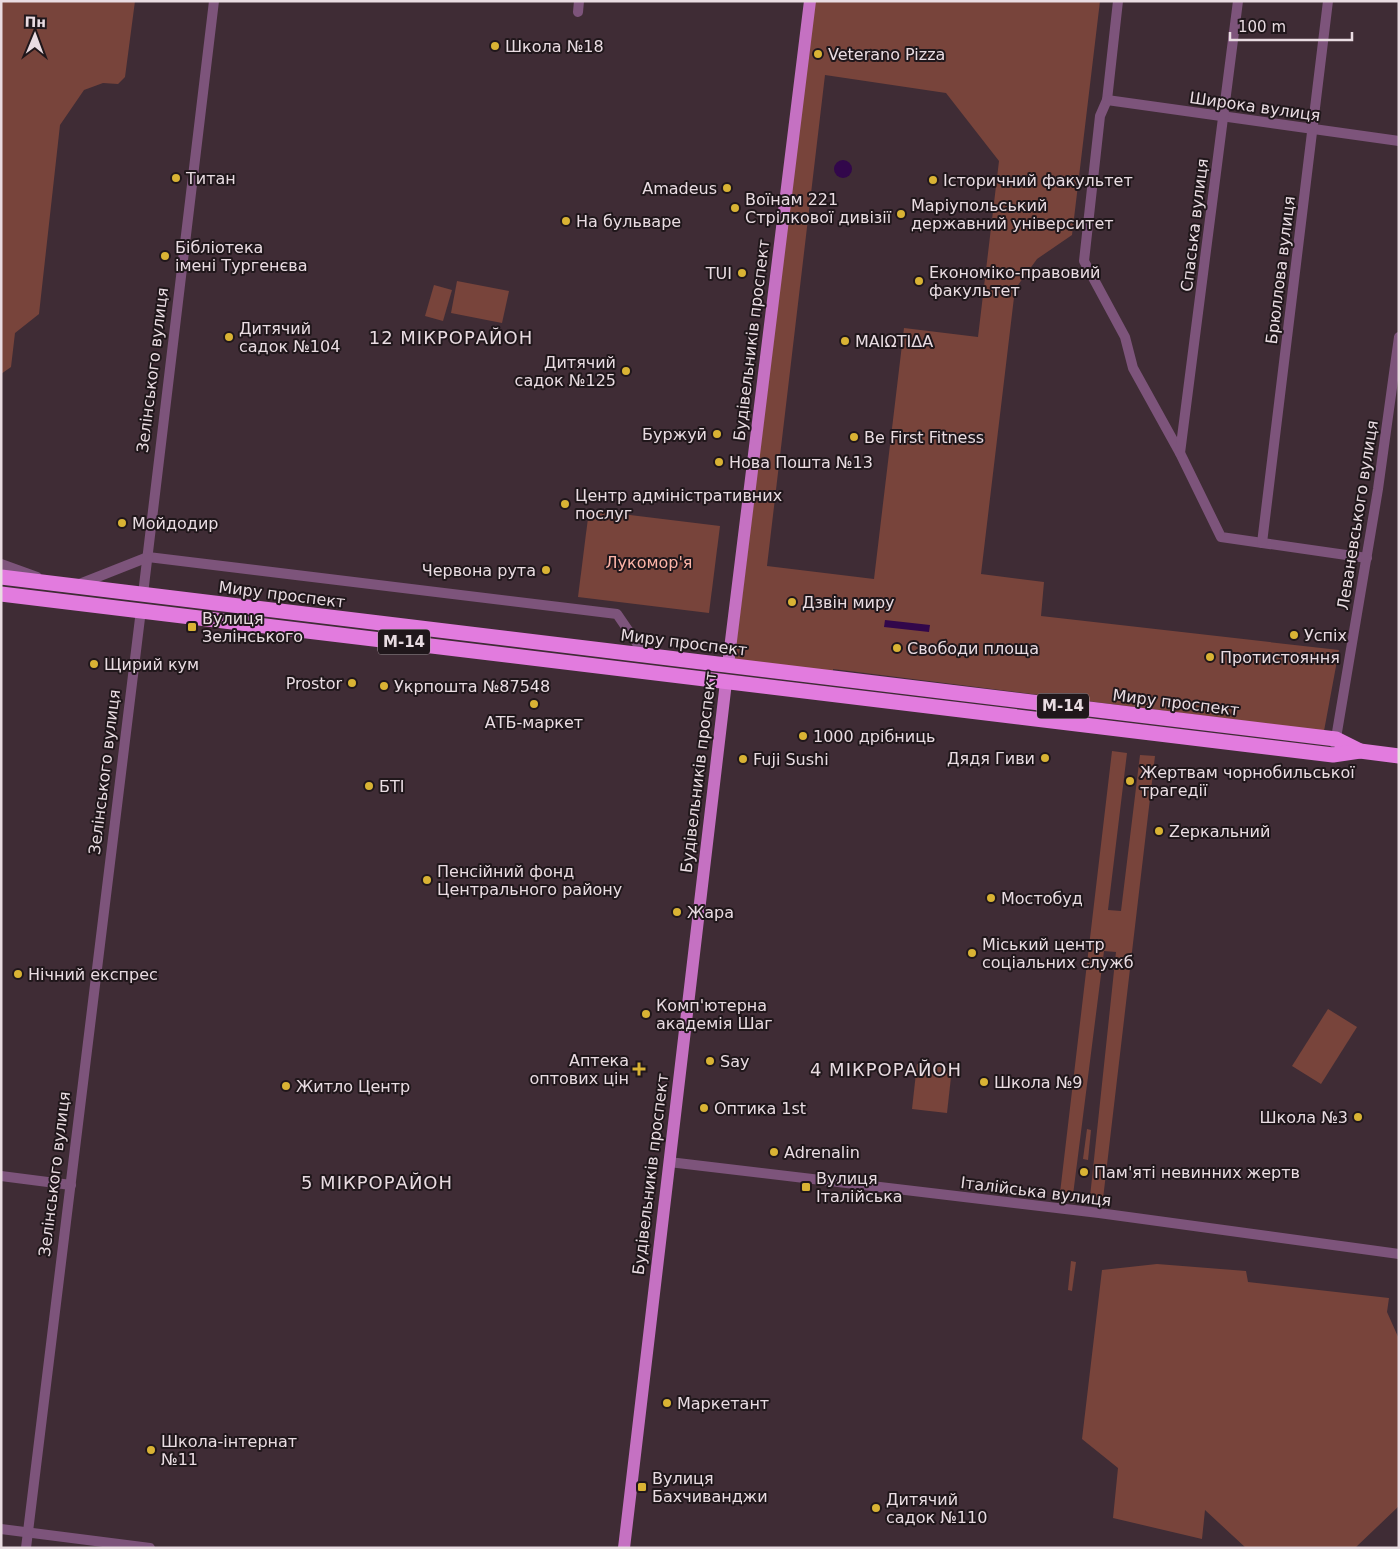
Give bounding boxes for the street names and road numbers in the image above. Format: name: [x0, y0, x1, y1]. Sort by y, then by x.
street label: Широка вулиця: [1188, 88, 1322, 125]
street label: Спаська вулиця: [1177, 157, 1212, 293]
street label: Брюллова вулиця: [1262, 195, 1299, 345]
street label: Будівельників проспект: [730, 238, 773, 442]
street label: Зелінського вулиця: [133, 286, 172, 454]
street label: Леваневського вулиця: [1333, 419, 1382, 611]
street label: Миру проспект: [218, 577, 346, 612]
street label: Миру проспект: [620, 625, 748, 660]
road number: М-14: [378, 630, 430, 654]
street label: Будівельників проспект: [677, 670, 720, 874]
street label: Миру проспект: [1112, 685, 1240, 720]
street label: Зелінського вулиця: [85, 688, 124, 856]
road number: М-14: [1037, 694, 1089, 718]
street label: Будівельників проспект: [629, 1072, 672, 1276]
street label: Зелінського вулиця: [35, 1090, 74, 1258]
street label: Італійська вулиця: [959, 1173, 1112, 1210]

